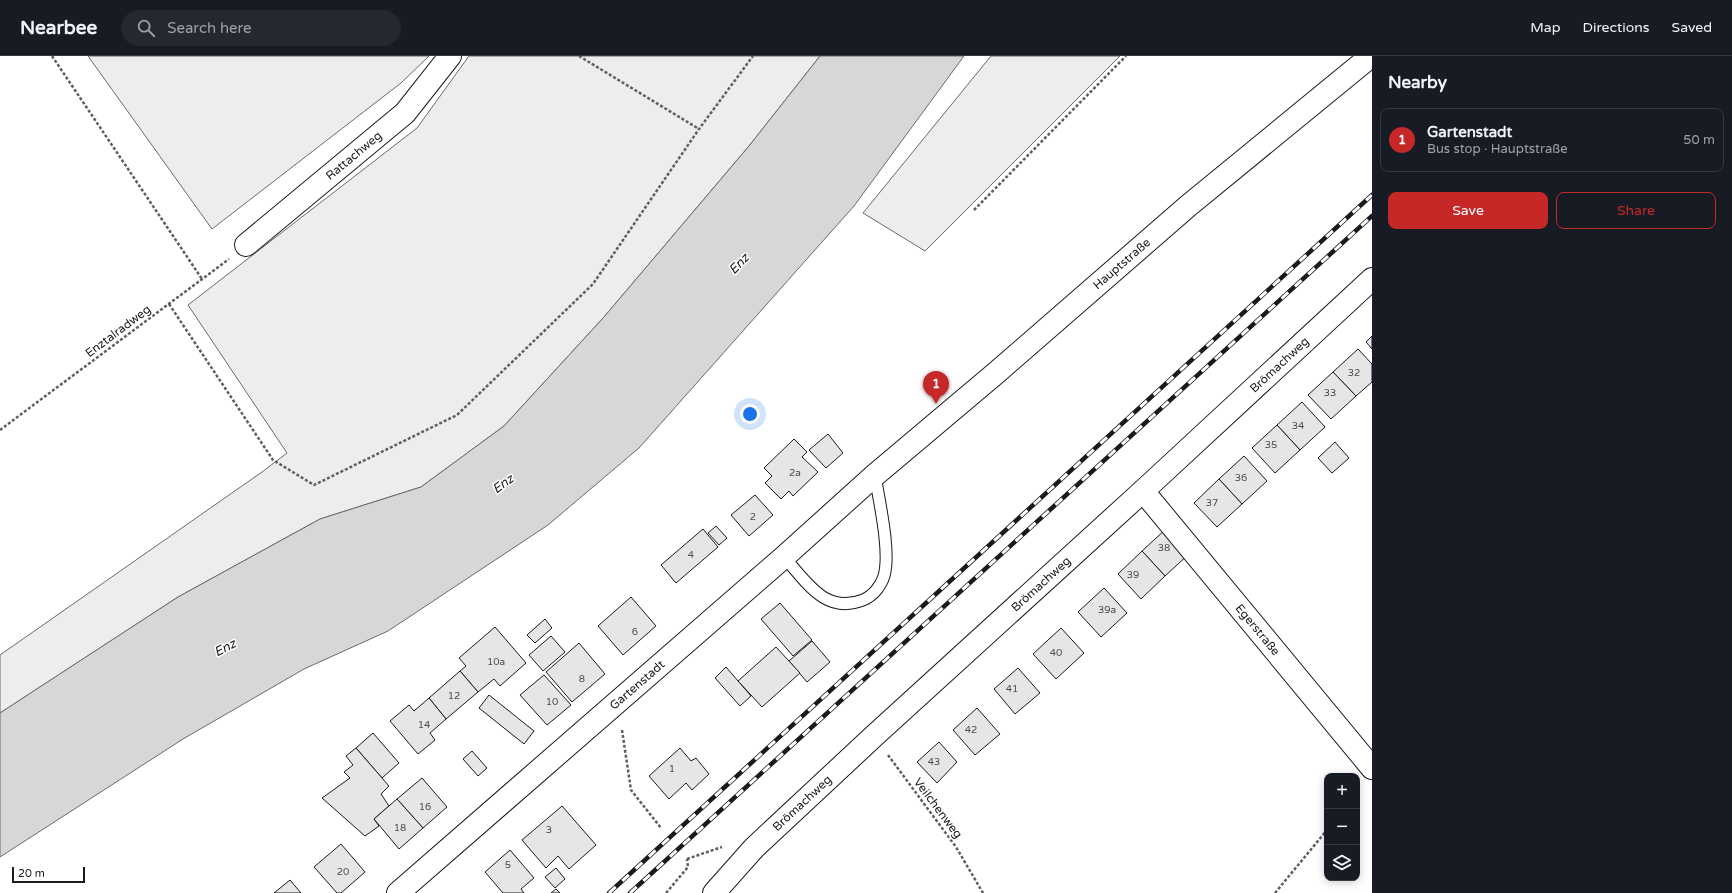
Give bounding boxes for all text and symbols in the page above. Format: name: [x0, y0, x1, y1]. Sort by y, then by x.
search box: [121, 10, 401, 46]
text: Nearbee: [20, 17, 97, 39]
icon: search: [135, 17, 157, 39]
text: Search here: [167, 19, 252, 37]
text: Map: [1530, 19, 1561, 36]
text: Directions: [1583, 19, 1650, 36]
text: Saved: [1672, 19, 1712, 36]
text: Nearby: [1388, 72, 1447, 93]
text: Gartenstadt: [1427, 123, 1512, 141]
street label: Rattachweg: [323, 128, 385, 183]
text: 1: [1398, 132, 1406, 148]
text: 50 m: [1683, 132, 1715, 148]
text: Bus stop · Hauptstraße: [1427, 141, 1568, 157]
button: Save: [1388, 192, 1548, 229]
button: Share: [1556, 192, 1716, 229]
street label: Hauptstraße: [1090, 235, 1153, 292]
water label: Enz: [725, 249, 754, 278]
street label: Enztalradweg: [83, 302, 153, 360]
street label: Brömachweg: [1247, 334, 1312, 395]
house number: 32: [1348, 367, 1360, 379]
pin: 1: [923, 371, 949, 404]
house number: 33: [1324, 387, 1336, 399]
your location: [740, 404, 760, 424]
house number: 34: [1292, 420, 1304, 432]
house number: 35: [1265, 439, 1277, 451]
house number: 2a: [789, 467, 801, 479]
water label: Enz: [489, 470, 518, 497]
house number: 36: [1235, 472, 1247, 484]
house number: 37: [1206, 497, 1218, 509]
house number: 2: [750, 511, 756, 523]
house number: 38: [1158, 542, 1170, 554]
house number: 4: [688, 549, 694, 561]
street label: Brömachweg: [1008, 554, 1073, 615]
house number: 39: [1127, 569, 1139, 581]
street label: Egerstraße: [1232, 601, 1283, 658]
house number: 39a: [1098, 604, 1116, 616]
house number: 6: [632, 626, 638, 638]
water label: Enz: [211, 635, 240, 660]
house number: 40: [1050, 647, 1062, 659]
house number: 10a: [487, 656, 505, 668]
street label: Gartenstadt: [607, 657, 668, 713]
house number: 8: [579, 673, 585, 685]
house number: 41: [1006, 683, 1018, 695]
house number: 12: [448, 690, 460, 702]
house number: 10: [546, 696, 558, 708]
house number: 14: [418, 719, 430, 731]
house number: 42: [965, 724, 977, 736]
house number: 43: [928, 756, 940, 768]
house number: 1: [669, 763, 675, 775]
street label: Brömachweg: [770, 772, 834, 834]
map controls: [1324, 773, 1360, 881]
button: +: [1324, 773, 1360, 809]
street label: Veilchenweg: [911, 775, 965, 841]
house number: 16: [419, 801, 431, 813]
button: −: [1324, 809, 1360, 845]
house number: 18: [394, 822, 406, 834]
house number: 3: [546, 824, 552, 836]
button: layers: [1324, 845, 1360, 881]
house number: 5: [505, 859, 511, 871]
scale bar: [12, 865, 85, 884]
house number: 20: [337, 866, 349, 878]
text: 20 m: [18, 867, 45, 880]

